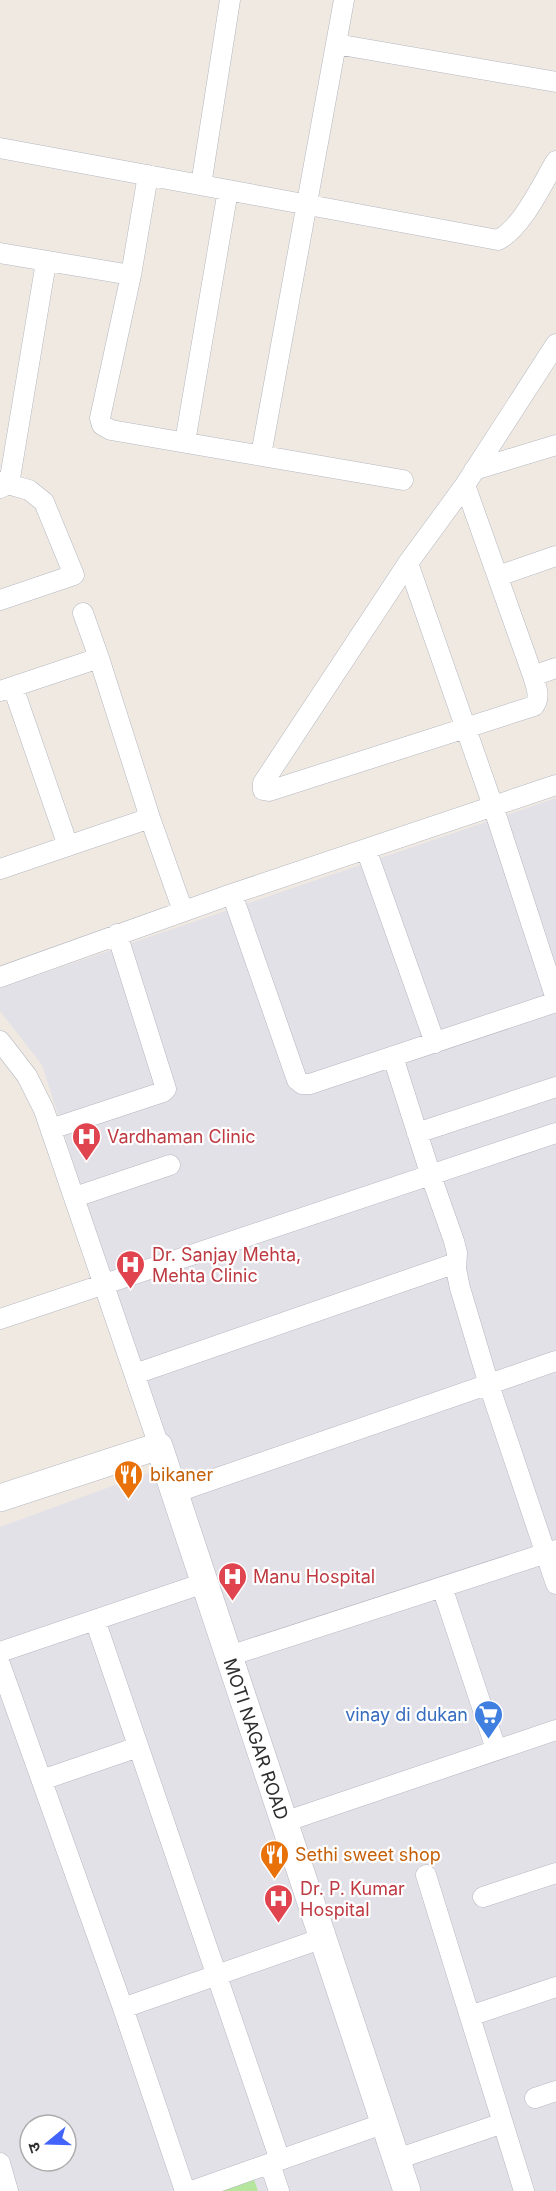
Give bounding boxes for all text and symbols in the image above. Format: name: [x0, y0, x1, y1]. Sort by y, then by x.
hospital icon: Vardhaman Clinic: [70, 1120, 102, 1162]
place label: Vardhaman Clinic: [107, 1126, 256, 1147]
place label: Dr. Sanjay Mehta, Mehta Clinic: [152, 1244, 301, 1286]
hospital icon: Dr. Sanjay Mehta, Mehta Clinic: [115, 1248, 147, 1290]
restaurant icon: bikaner: [113, 1458, 145, 1500]
place label: bikaner: [150, 1464, 213, 1485]
hospital icon: Manu Hospital: [216, 1560, 248, 1602]
place label: Manu Hospital: [253, 1566, 375, 1587]
street label: MOTI NAGAR ROAD: [220, 1656, 293, 1822]
supermarket icon: vinay di dukan: [473, 1698, 505, 1740]
place label: vinay di dukan: [345, 1704, 468, 1725]
restaurant icon: Sethi sweet shop: [258, 1838, 290, 1880]
place label: Sethi sweet shop: [295, 1844, 441, 1865]
place label: Dr. P. Kumar Hospital: [300, 1878, 405, 1920]
hospital icon: Dr. P. Kumar Hospital: [263, 1882, 295, 1924]
north arrow: [18, 2113, 78, 2173]
text: उ: [23, 2140, 45, 2156]

